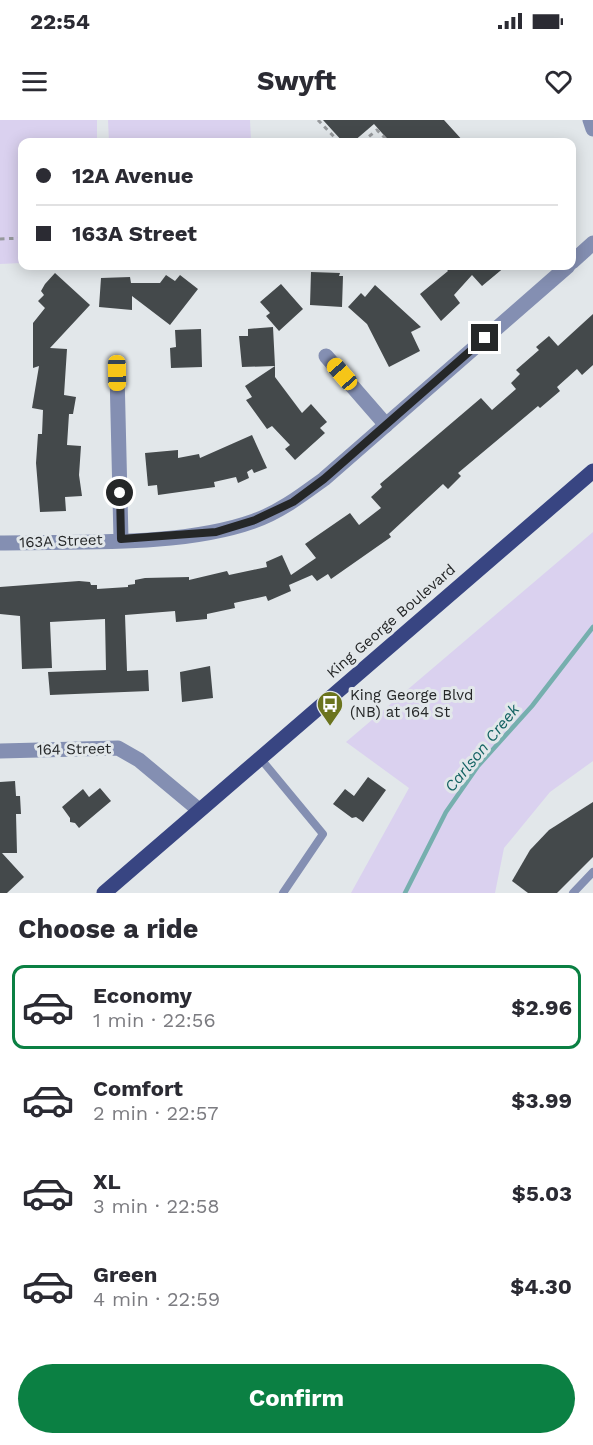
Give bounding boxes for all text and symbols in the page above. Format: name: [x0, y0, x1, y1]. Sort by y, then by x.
text: 22:54: [30, 9, 90, 34]
icon: menu: [18, 65, 51, 98]
text: Swyft: [257, 65, 336, 97]
icon: heart: [542, 65, 575, 98]
text: 12A Avenue: [72, 163, 194, 188]
text: 163A Street: [72, 221, 197, 246]
route end: [471, 324, 498, 351]
car: [108, 355, 126, 391]
car: [323, 355, 361, 393]
route start: [106, 479, 133, 506]
street label: 163A Street: [19, 531, 104, 551]
street label: King George Boulevard: [323, 560, 459, 682]
place label: King George Blvd (NB) at 164 St: [350, 686, 474, 721]
bus stop icon: King George Blvd (NB) at 164 St: [315, 689, 345, 727]
water label: Carlson Creek: [441, 699, 524, 796]
street label: 164 Street: [37, 739, 112, 759]
text: Choose a ride: [18, 913, 198, 945]
icon: car: [21, 980, 75, 1034]
text: Economy: [93, 983, 192, 1008]
text: $2.96: [511, 995, 572, 1020]
text: 1 min · 22:56: [93, 1008, 216, 1032]
icon: car: [21, 1073, 75, 1127]
text: Comfort: [93, 1076, 183, 1101]
text: $3.99: [511, 1088, 572, 1113]
text: 2 min · 22:57: [93, 1101, 219, 1125]
icon: car: [21, 1166, 75, 1220]
text: XL: [93, 1169, 121, 1194]
text: $5.03: [512, 1181, 572, 1206]
text: 3 min · 22:58: [93, 1194, 220, 1218]
icon: car: [21, 1259, 75, 1313]
text: Green: [93, 1262, 157, 1287]
text: $4.30: [510, 1274, 572, 1299]
text: 4 min · 22:59: [93, 1287, 220, 1311]
button: Confirm: [18, 1364, 575, 1433]

